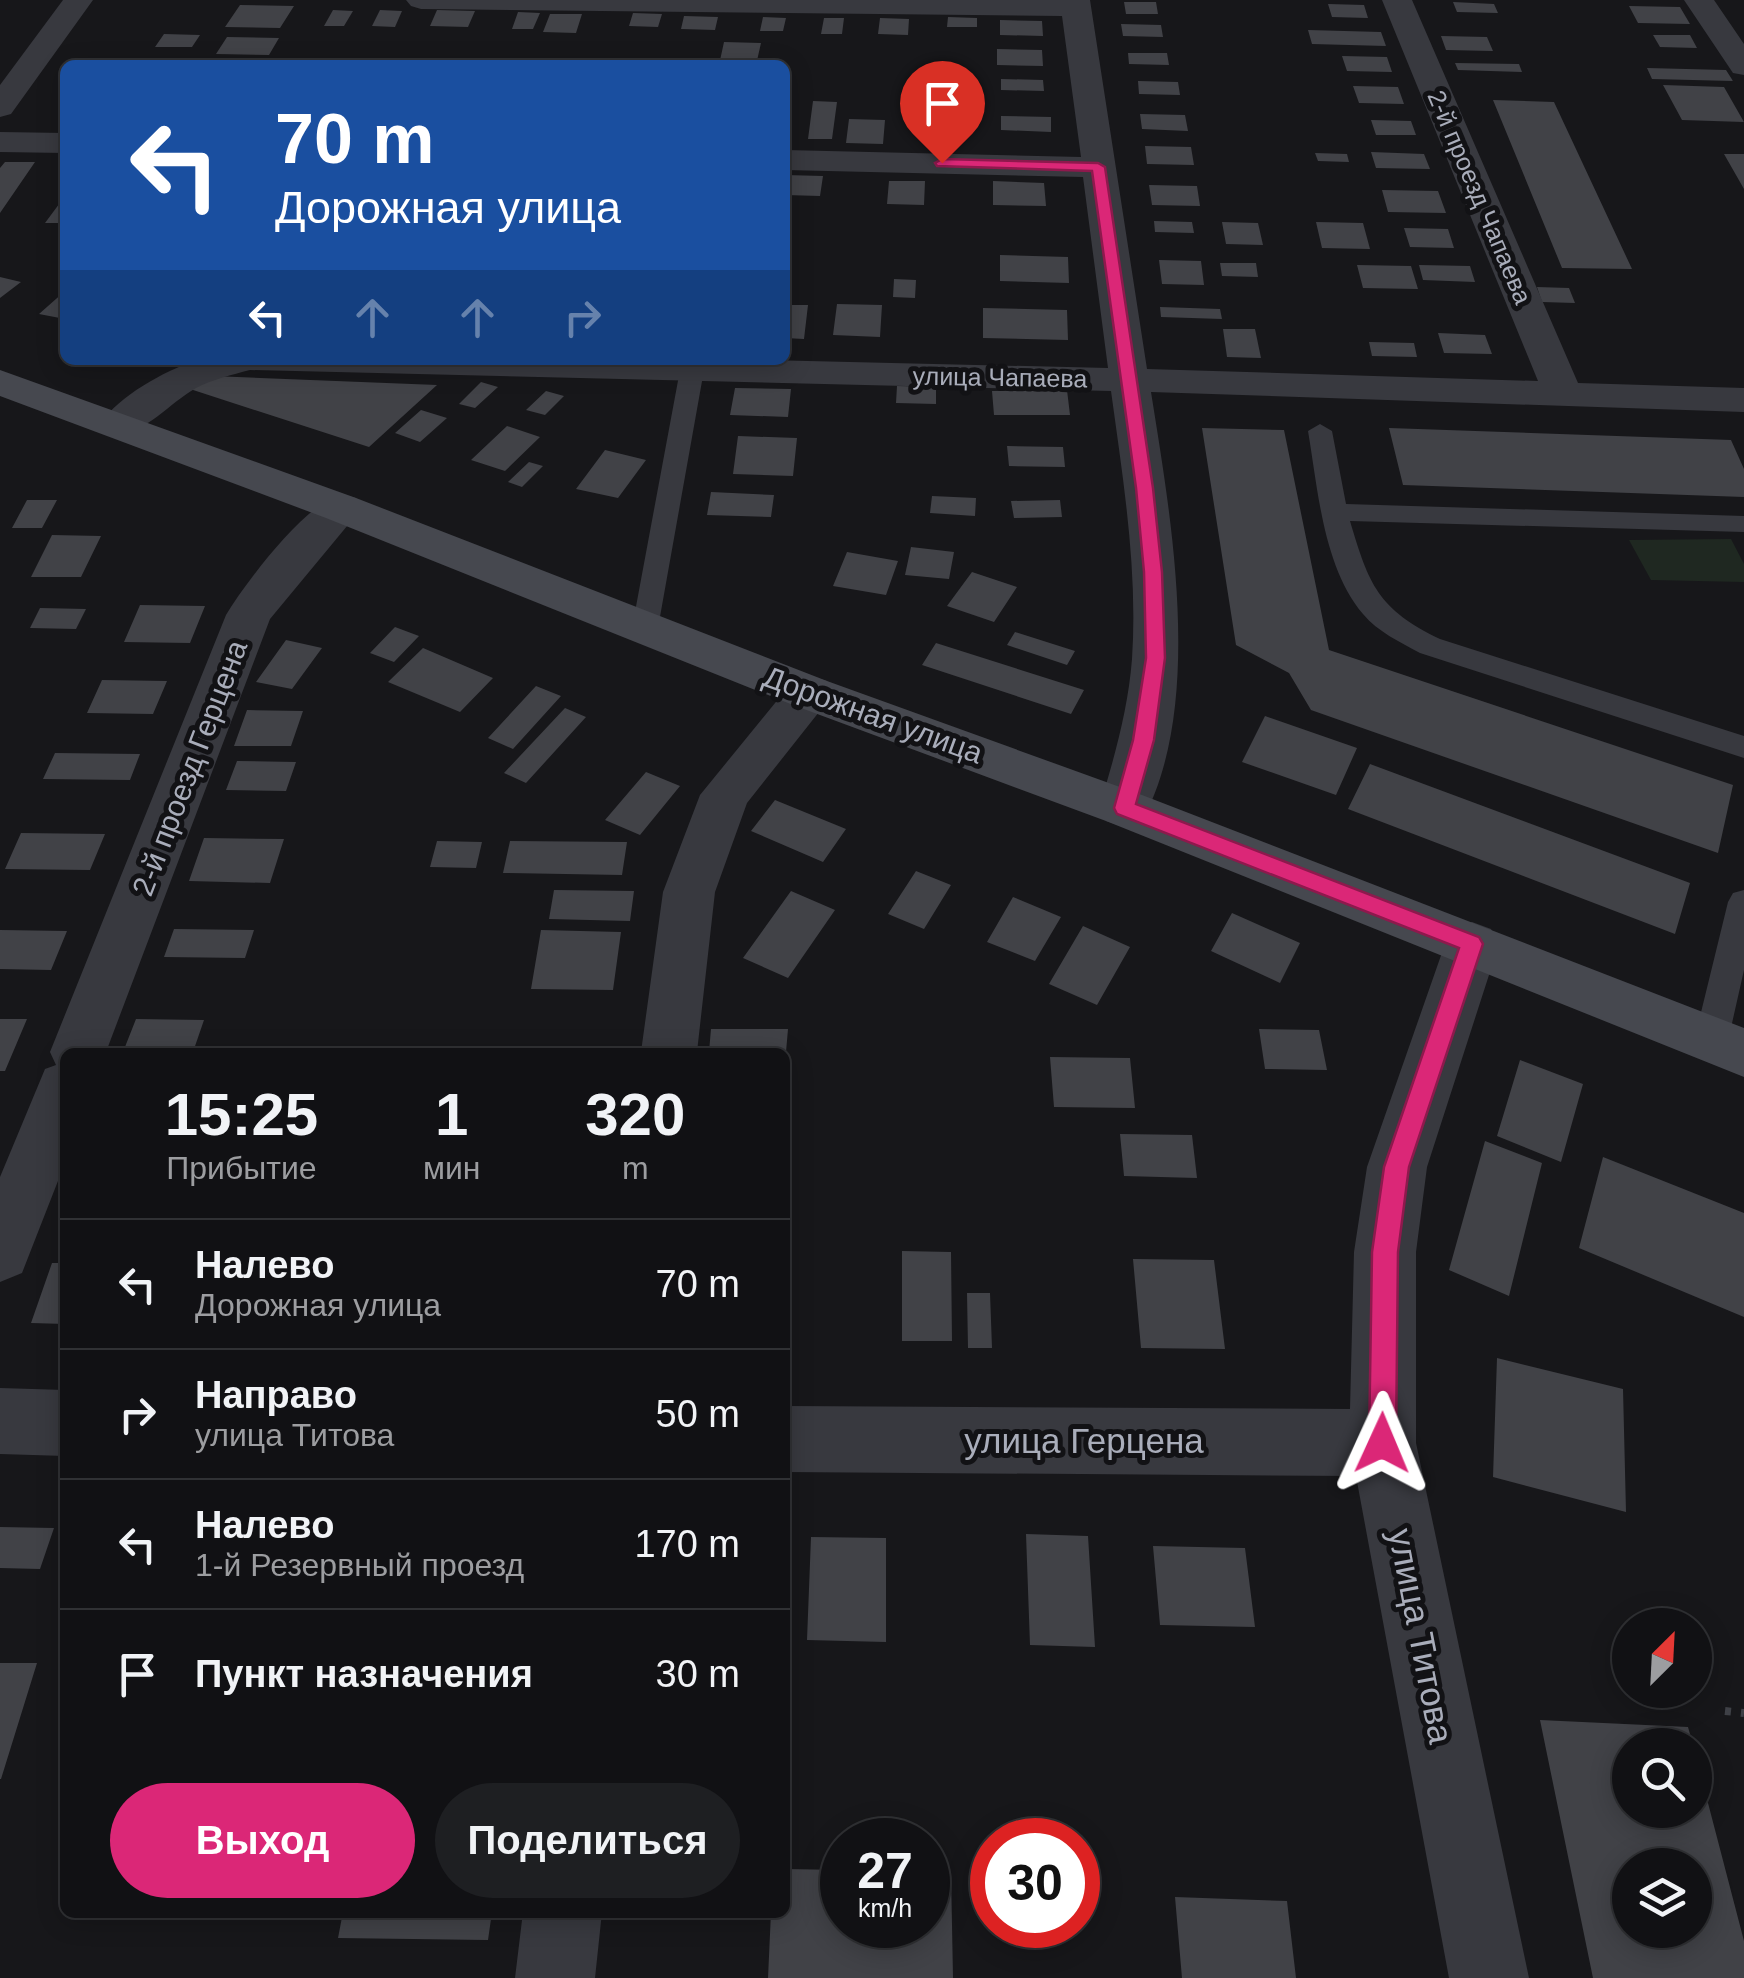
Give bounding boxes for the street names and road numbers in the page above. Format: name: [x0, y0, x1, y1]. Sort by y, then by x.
street label: 2-й проезд Чапаева: [1422, 86, 1538, 308]
street label: улица Чапаева: [913, 361, 1088, 393]
street label: 2-й проезд Герцена: [126, 635, 254, 900]
street label: Дорожная улица: [759, 660, 988, 770]
street label: улица Герцена: [964, 1421, 1204, 1460]
street label: улица Титова: [1382, 1525, 1462, 1747]

